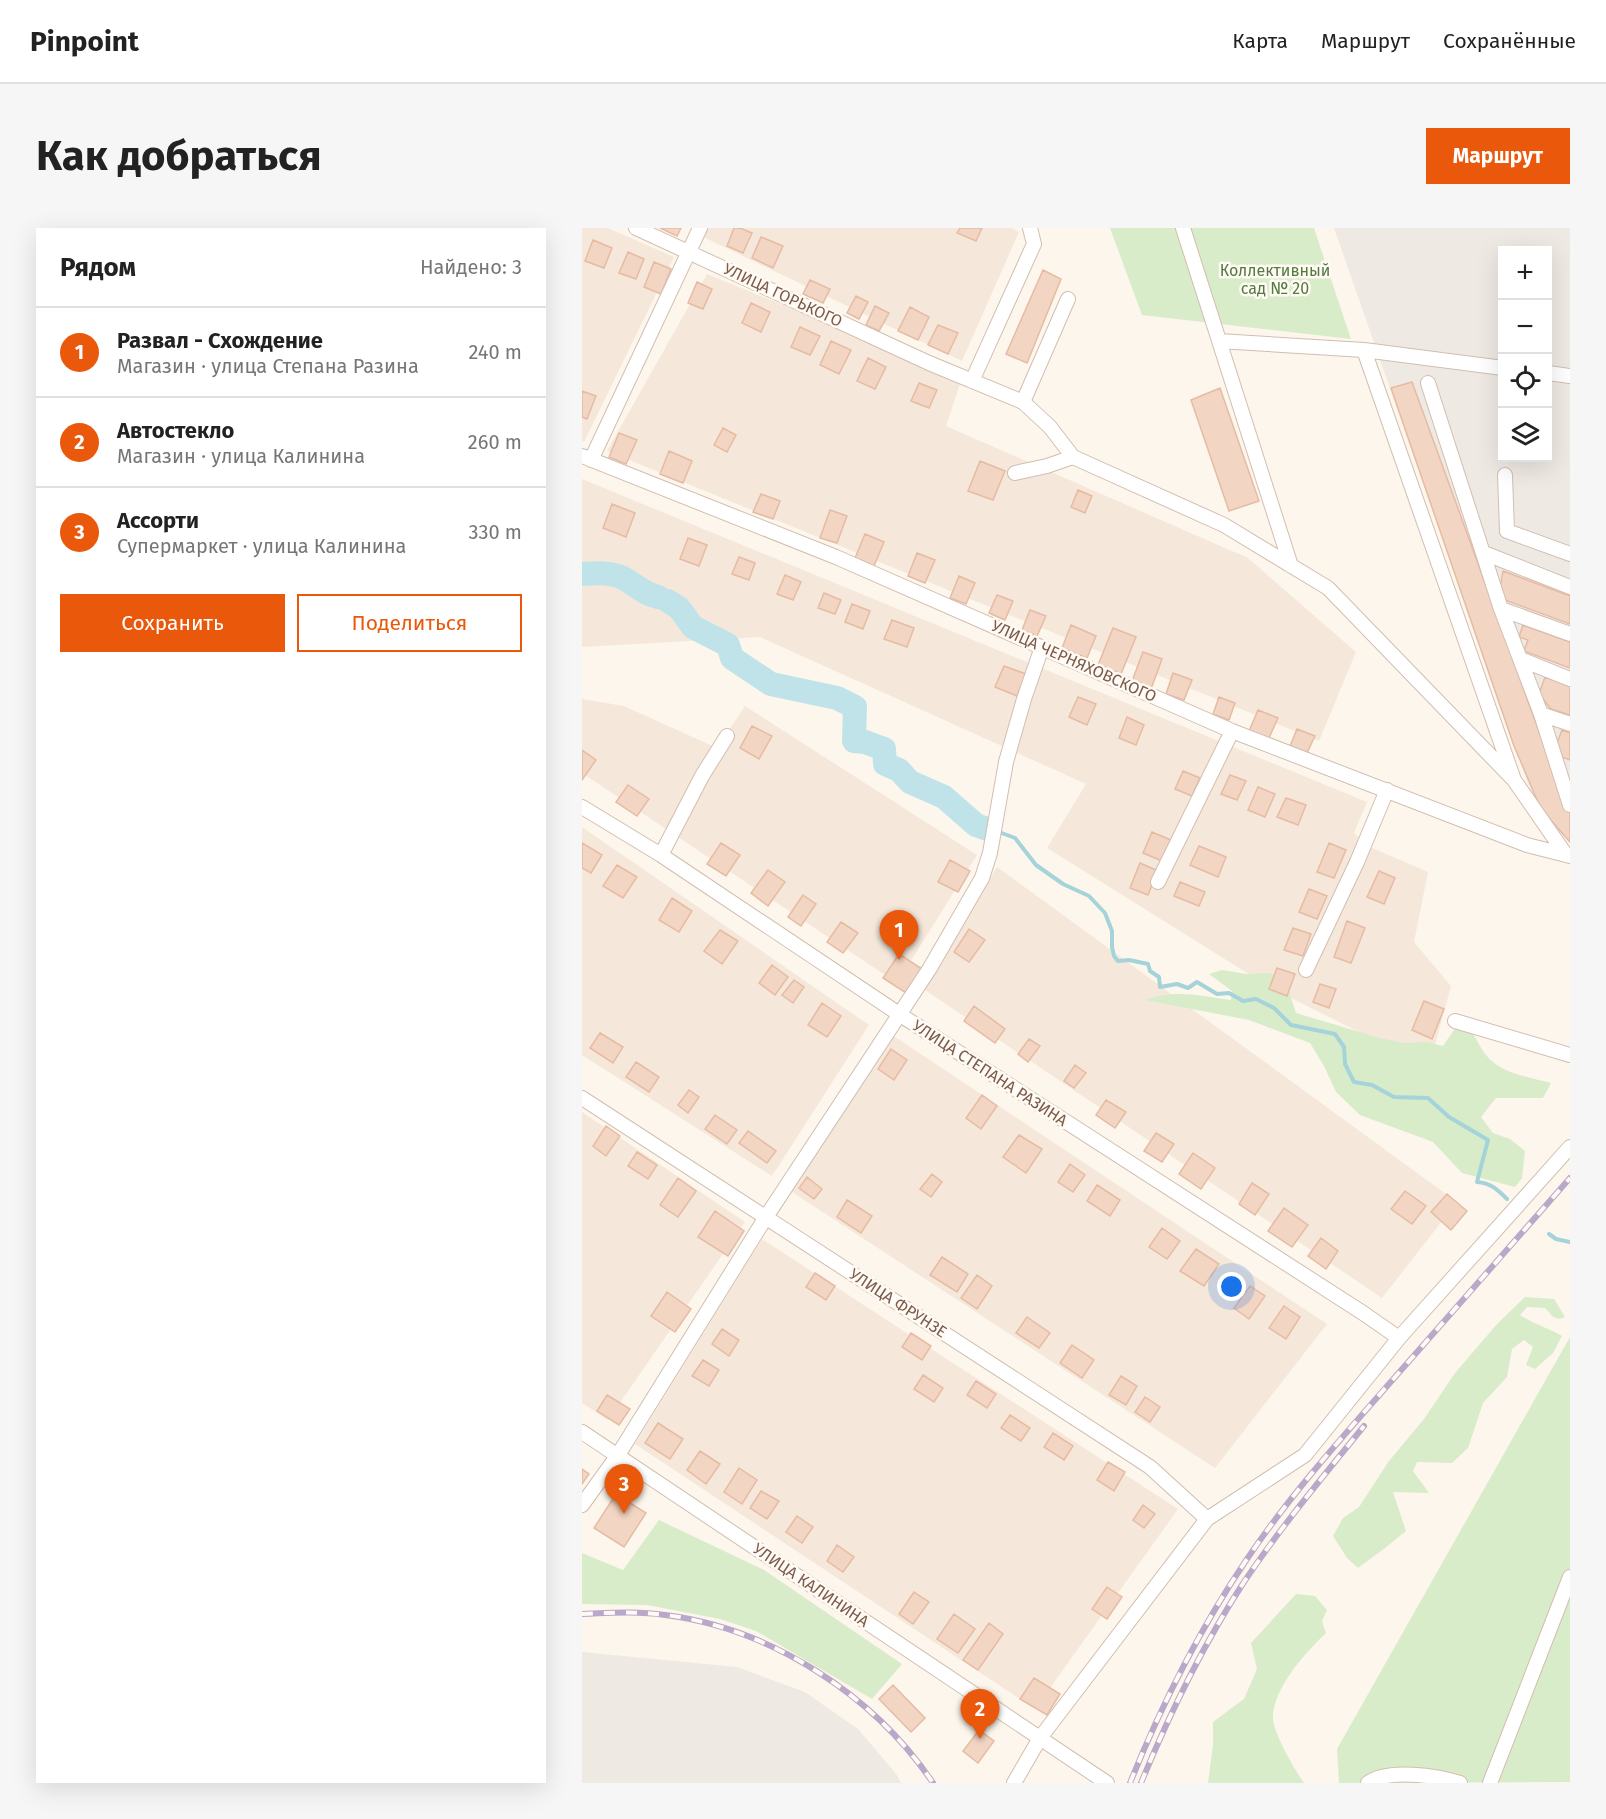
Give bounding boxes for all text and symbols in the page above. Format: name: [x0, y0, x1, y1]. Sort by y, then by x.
text: Pinpoint: [30, 25, 139, 58]
text: Карта: [1232, 28, 1288, 54]
text: Маршрут: [1321, 28, 1410, 54]
text: Сохранённые: [1443, 28, 1576, 54]
button: Маршрут: [1426, 128, 1570, 184]
text: Как добраться: [36, 131, 322, 181]
map controls: [1498, 246, 1552, 462]
button: +: [1498, 246, 1552, 300]
text: Рядом: [60, 252, 136, 283]
text: Найдено: 3: [420, 255, 522, 279]
street label: УЛИЦА ГОРЬКОГО: [721, 259, 845, 331]
park label: Коллективный сад № 20: [1220, 261, 1330, 298]
button: −: [1498, 300, 1552, 354]
text: Развал - Схождение: [117, 327, 323, 354]
text: 1: [75, 340, 84, 364]
text: 240 m: [468, 340, 522, 364]
text: Магазин · улица Степана Разина: [117, 354, 419, 378]
button: locate: [1498, 354, 1552, 408]
button: layers: [1498, 408, 1552, 462]
text: Автостекло: [117, 417, 234, 444]
text: 2: [74, 430, 85, 454]
text: 260 m: [468, 430, 522, 454]
text: Магазин · улица Калинина: [117, 444, 365, 468]
text: Ассорти: [117, 507, 199, 534]
text: 3: [74, 520, 85, 544]
text: 330 m: [468, 520, 522, 544]
text: Супермаркет · улица Калинина: [117, 534, 406, 558]
button: Сохранить: [60, 594, 285, 652]
button: Поделиться: [297, 594, 522, 652]
street label: УЛИЦА ЧЕРНЯХОВСКОГО: [989, 616, 1159, 706]
pin: 1: [880, 910, 918, 960]
street label: УЛИЦА СТЕПАНА РАЗИНА: [909, 1016, 1072, 1131]
street label: УЛИЦА ФРУНЗЕ: [846, 1264, 950, 1342]
your location: [1217, 1272, 1246, 1301]
pin: 3: [604, 1464, 644, 1514]
street label: УЛИЦА КАЛИНИНА: [749, 1539, 873, 1631]
pin: 2: [960, 1690, 1000, 1739]

